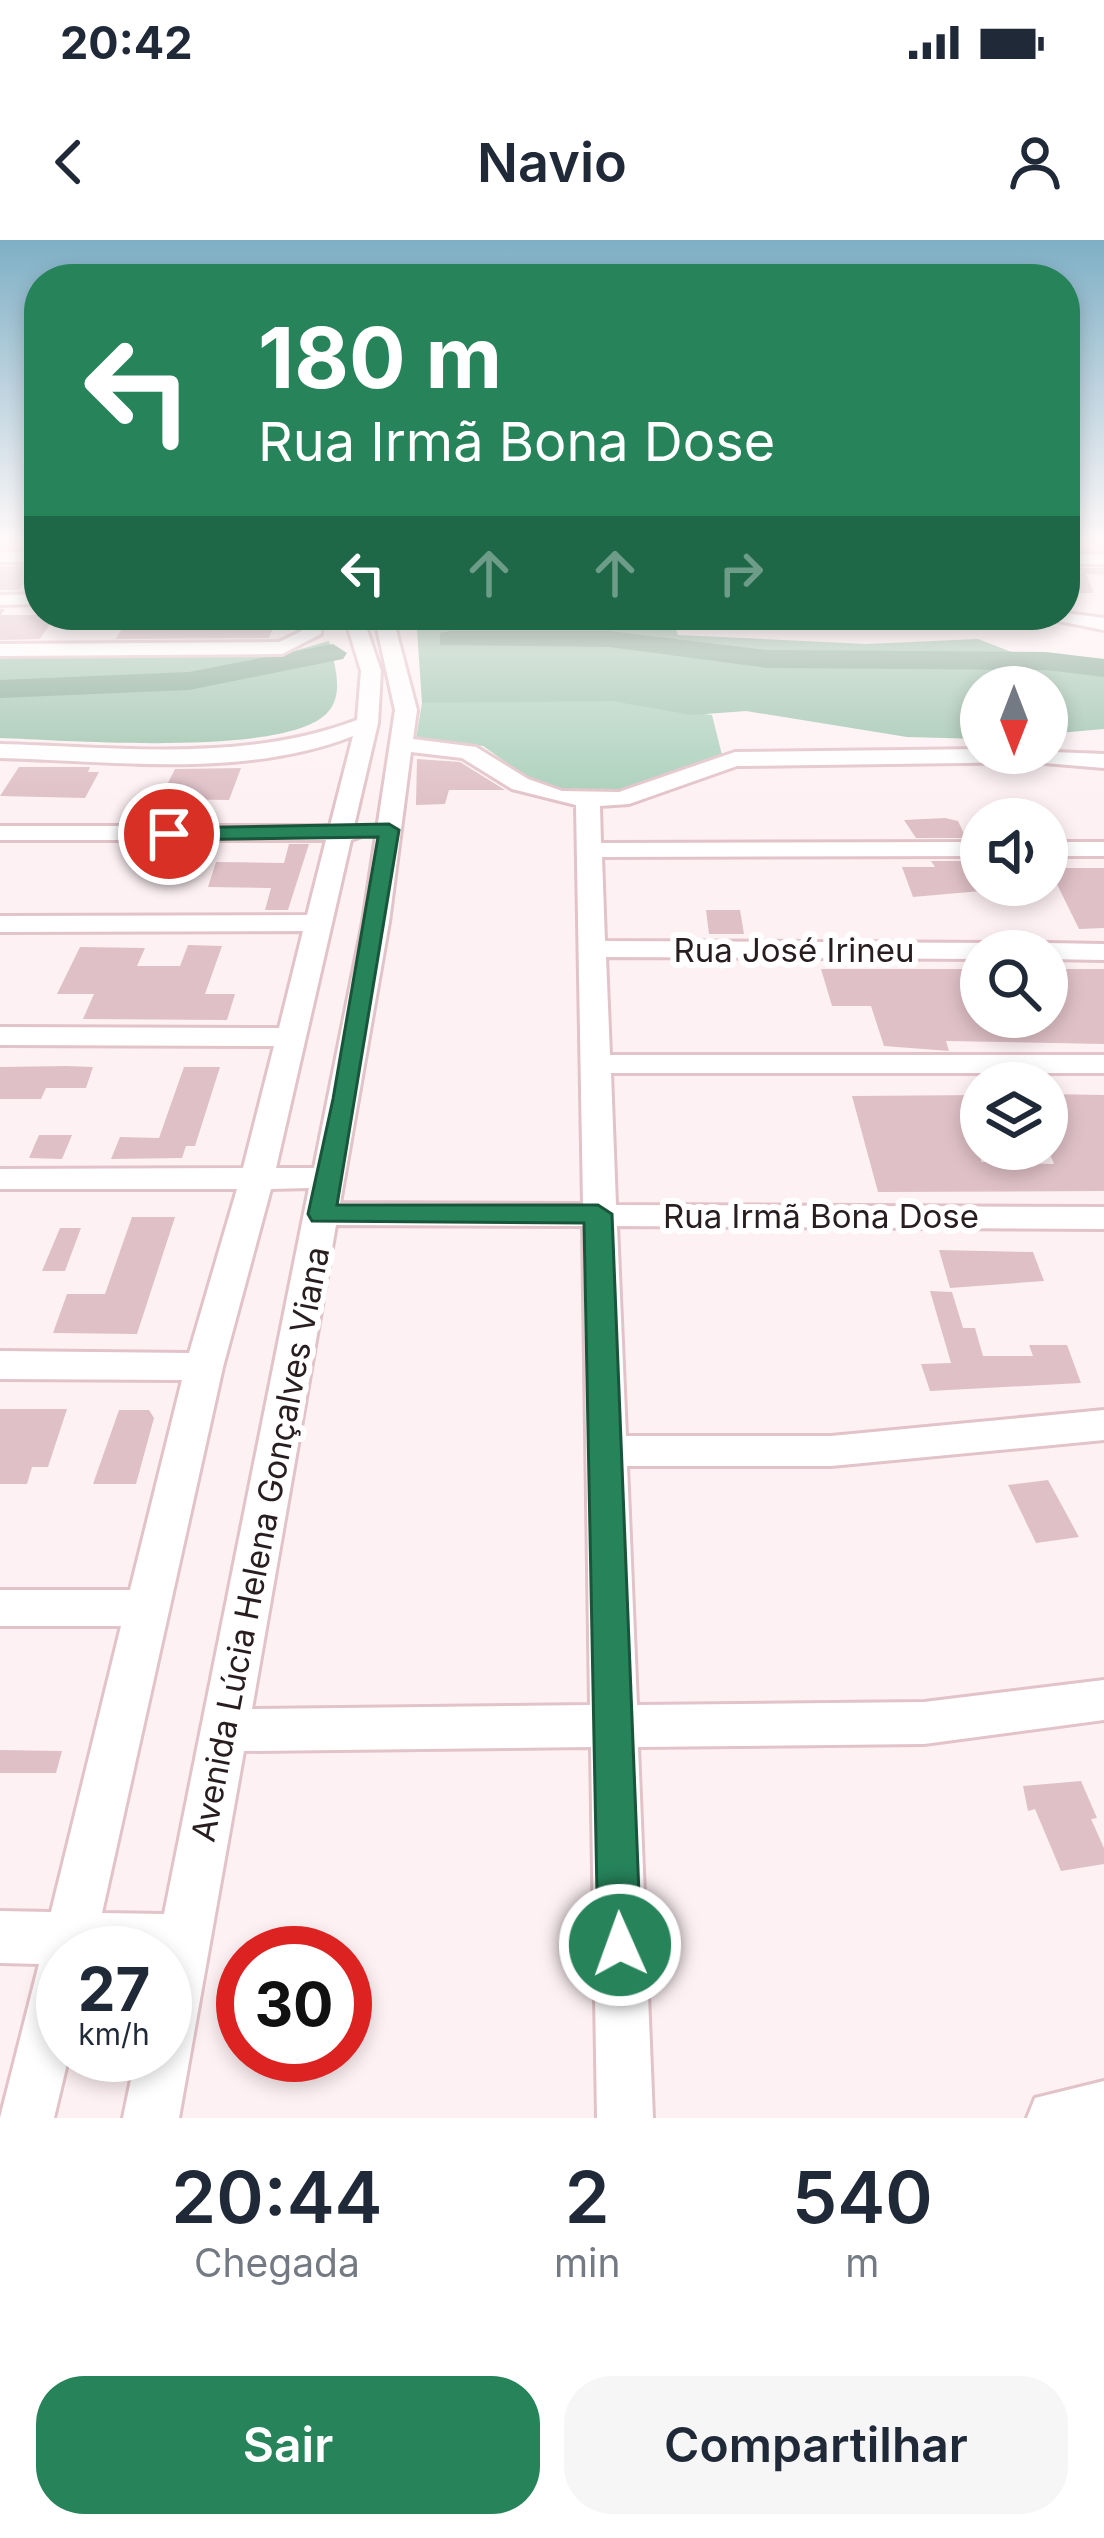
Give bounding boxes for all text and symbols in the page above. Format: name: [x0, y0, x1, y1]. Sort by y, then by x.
text: 20:42: [60, 15, 193, 70]
icon: back: [36, 129, 102, 195]
icon: person: [1002, 129, 1068, 195]
text: Navio: [477, 130, 627, 195]
text: 180 m: [258, 307, 502, 408]
icon: left: [60, 312, 216, 468]
text: Rua Irmã Bona Dose: [258, 409, 775, 474]
icon: left: [330, 540, 396, 606]
icon: ahead: [456, 540, 522, 606]
icon: ahead: [582, 540, 648, 606]
icon: right: [708, 540, 774, 606]
north arrow: [960, 666, 1068, 774]
map controls: [960, 666, 1068, 1170]
pin: [118, 783, 220, 885]
button: sound: [960, 798, 1068, 906]
icon: arrive: [136, 801, 202, 867]
street label: Rua José Irineu: [673, 930, 915, 970]
button: search: [960, 930, 1068, 1038]
button: layers: [960, 1062, 1068, 1170]
street label: Rua Irmã Bona Dose: [663, 1196, 979, 1236]
street label: Avenida Lúcia Helena Gonçalves Viana: [183, 1243, 337, 1845]
position arrow: [557, 1882, 683, 2008]
speed limit sign: 30: [216, 1926, 372, 2082]
text: 27: [78, 1953, 150, 2025]
text: km/h: [78, 2016, 150, 2052]
text: 20:44: [171, 2153, 383, 2240]
text: 2: [565, 2153, 610, 2240]
text: 540: [792, 2153, 933, 2240]
text: Chegada: [194, 2239, 360, 2286]
text: min: [554, 2239, 621, 2286]
text: m: [845, 2239, 879, 2286]
button: Sair: [36, 2376, 540, 2514]
button: Compartilhar: [564, 2376, 1068, 2514]

